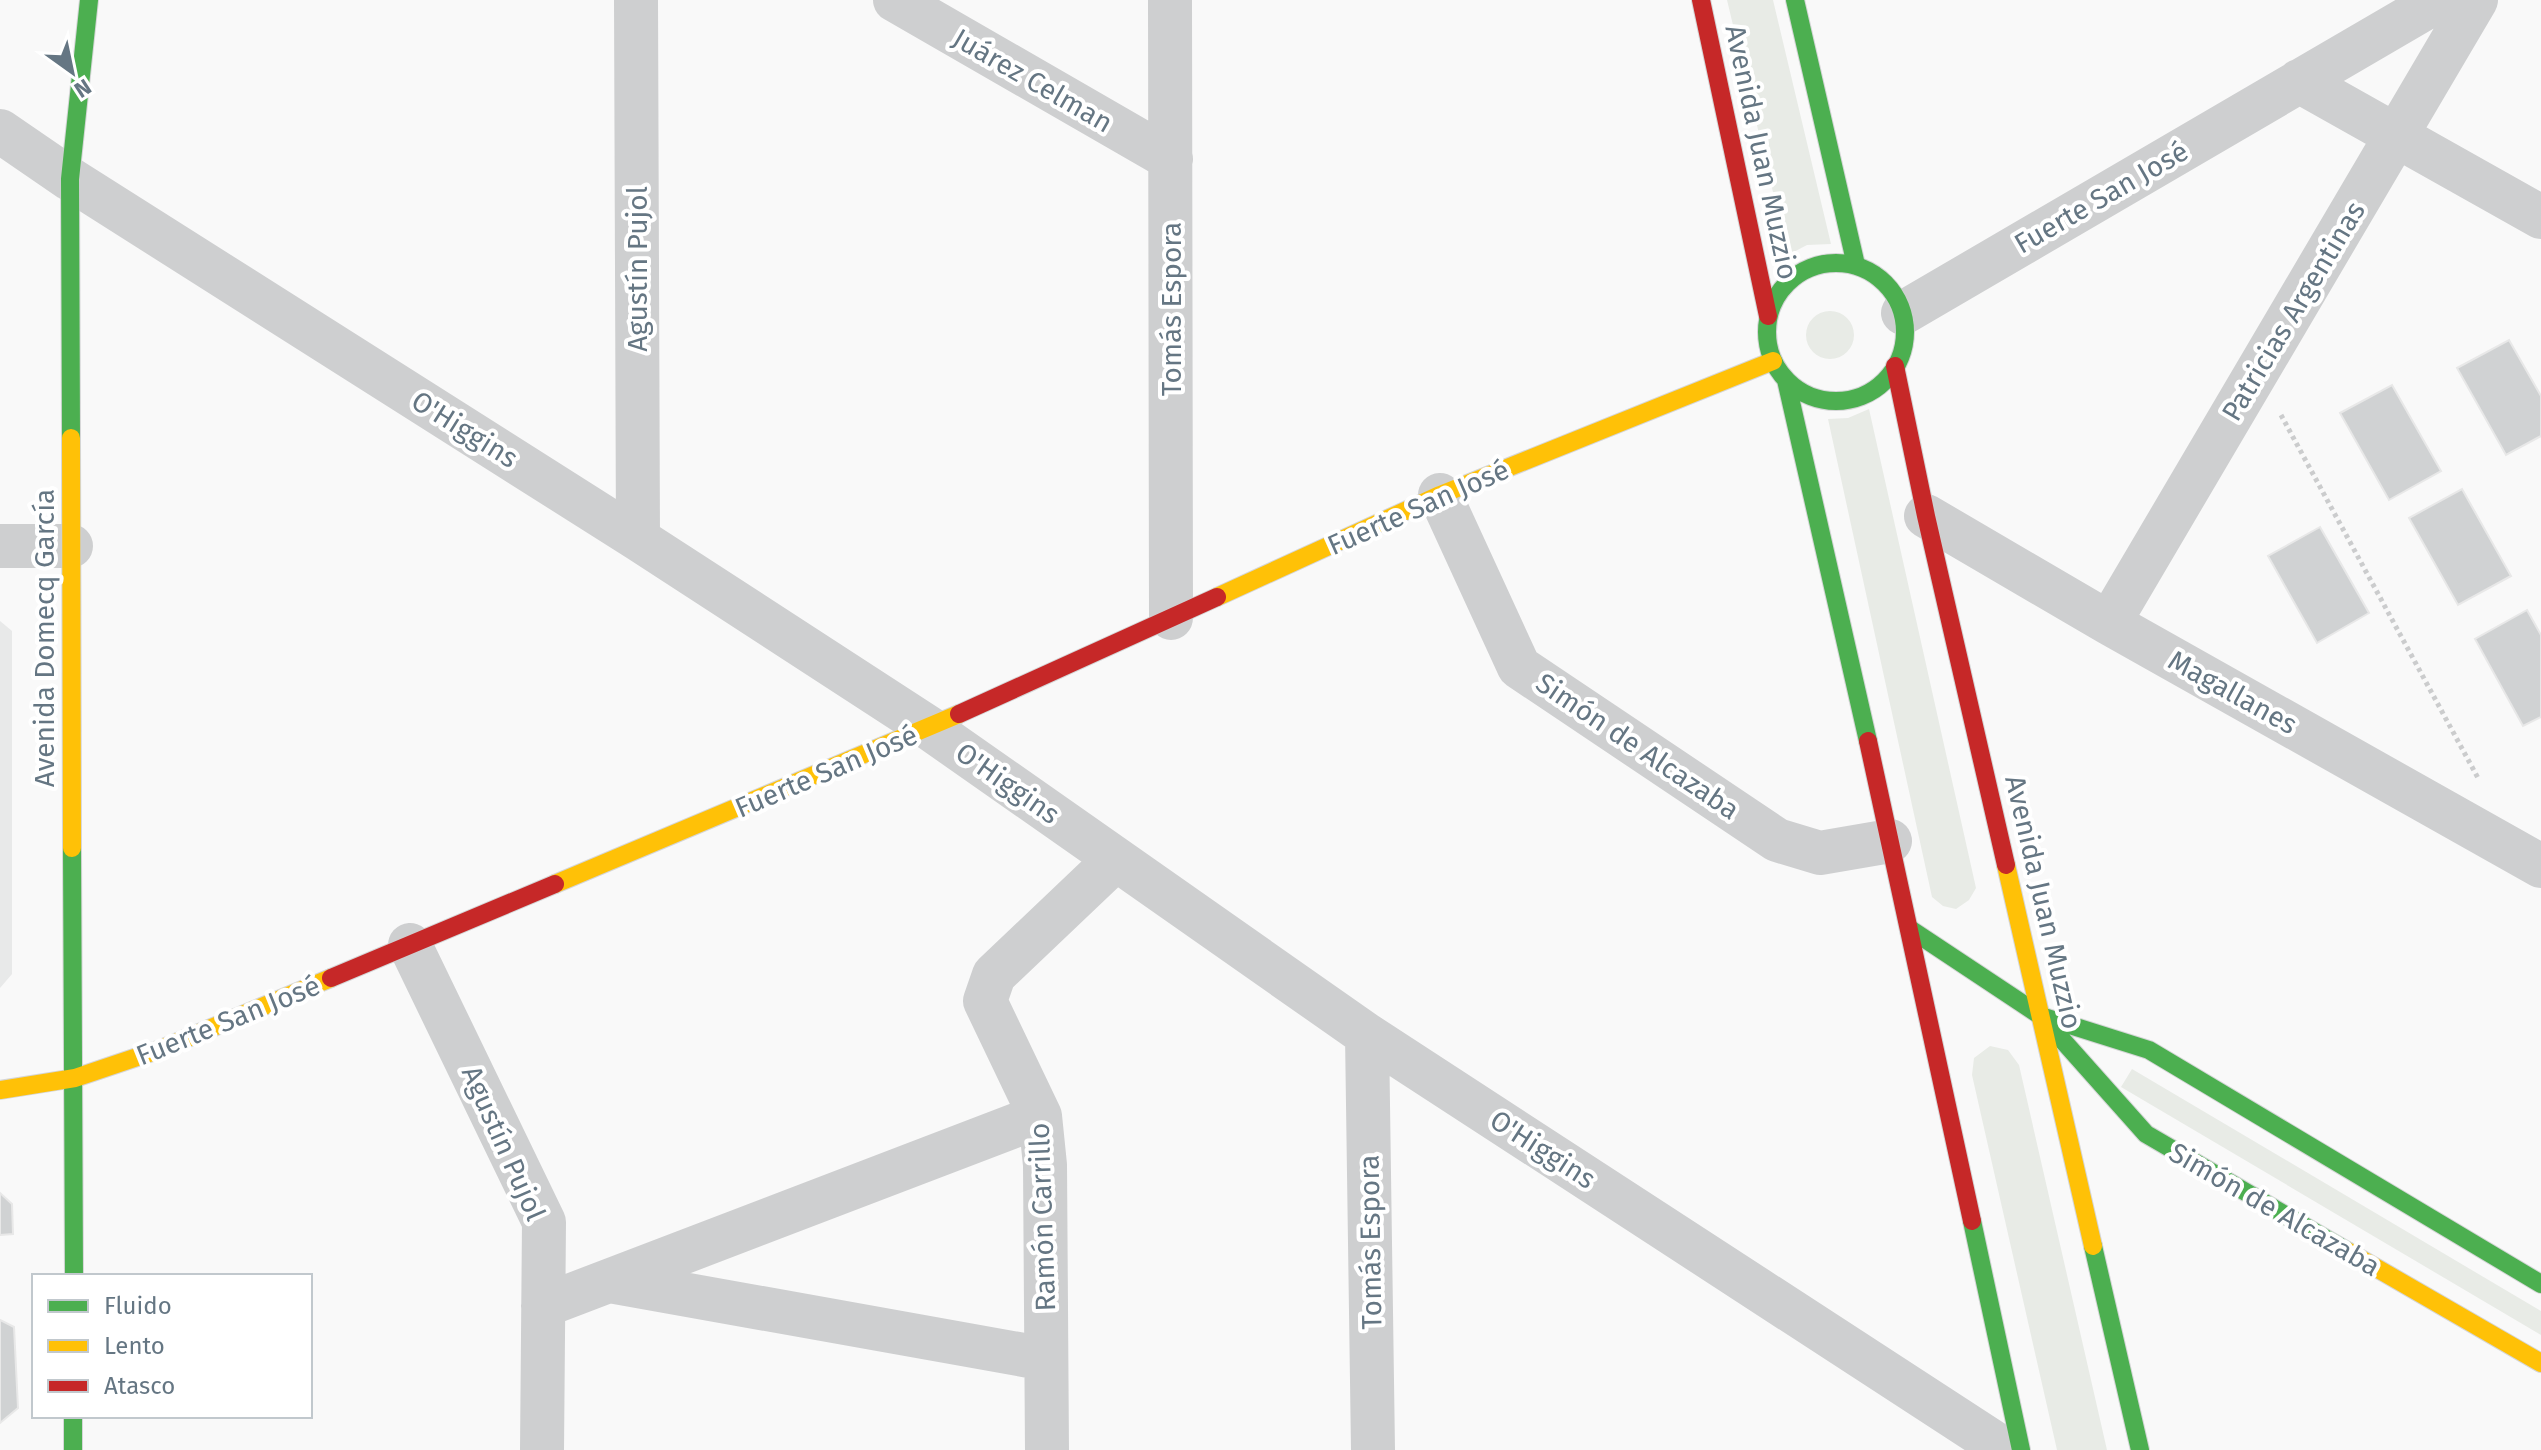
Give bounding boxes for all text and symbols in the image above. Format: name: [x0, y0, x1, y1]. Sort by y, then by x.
street label: Juárez Celman: [947, 21, 1119, 139]
street label: Avenida Juan Muzzio: [1718, 22, 1805, 282]
north arrow: [32, 32, 112, 112]
text: N: [69, 73, 96, 104]
street label: Fuerte San José: [2009, 134, 2194, 260]
street label: Agustín Pujol: [621, 186, 654, 352]
street label: Patricias Argentinas: [2215, 196, 2372, 427]
street label: Tomás Espora: [1155, 222, 1188, 396]
street label: O'Higgins: [406, 384, 524, 475]
street label: Fuerte San José: [1322, 453, 1514, 562]
street label: Avenida Domecq García: [28, 489, 61, 787]
street label: Magallanes: [2163, 644, 2303, 741]
street label: Simón de Alcazaba: [1530, 666, 1746, 827]
street label: Fuerte San José: [730, 718, 922, 825]
street label: O'Higgins: [950, 736, 1066, 831]
street label: Avenida Juan Muzzio: [1998, 772, 2089, 1032]
street label: Fuerte San José: [132, 969, 325, 1072]
street label: Agustín Pujol: [455, 1061, 552, 1226]
street label: O'Higgins: [1484, 1103, 1602, 1196]
street label: Ramón Carrillo: [1023, 1122, 1062, 1312]
street label: Simón de Alcazaba: [2164, 1136, 2386, 1283]
street label: Tomás Espora: [1352, 1154, 1389, 1330]
legend: [32, 1274, 312, 1418]
text: Fluido: [104, 1292, 172, 1320]
text: Lento: [104, 1332, 165, 1360]
text: Atasco: [104, 1372, 175, 1400]

